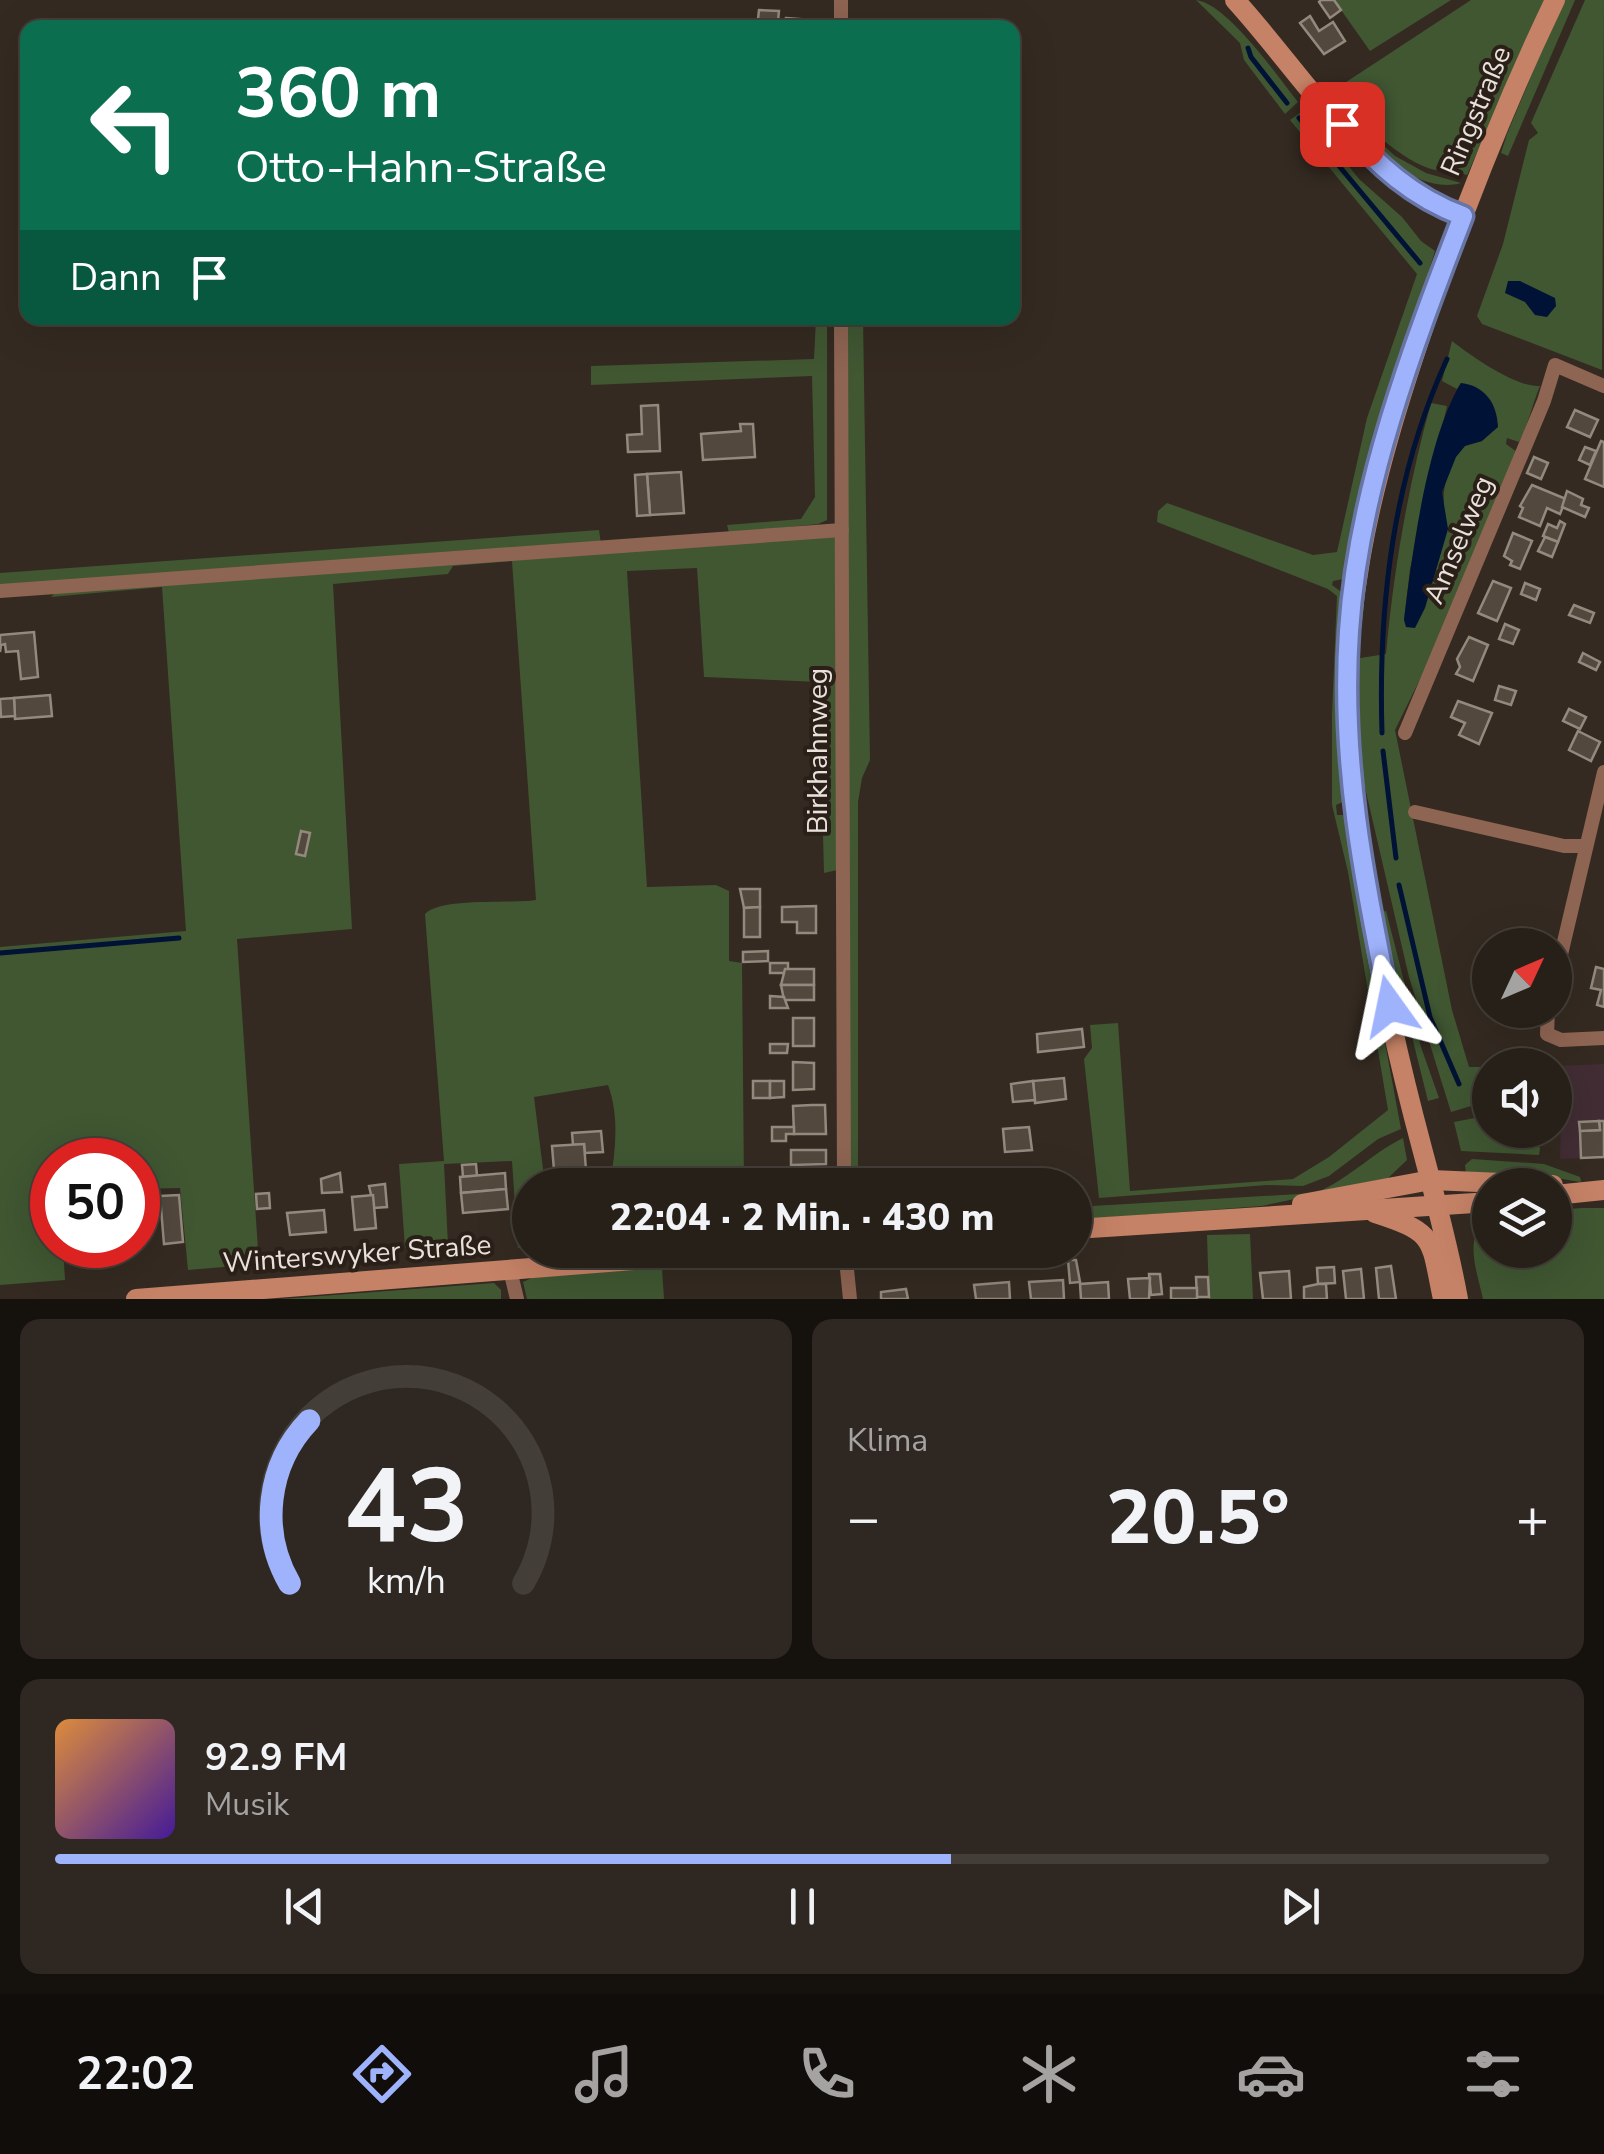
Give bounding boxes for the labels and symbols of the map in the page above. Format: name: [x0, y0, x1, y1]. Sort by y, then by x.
street label: Ringstraße: [1432, 40, 1520, 182]
pin: [1300, 82, 1385, 167]
street label: Amselweg: [1415, 470, 1503, 610]
street label: Birkhahnweg: [799, 668, 837, 834]
north arrow: [1472, 928, 1572, 1028]
position arrow: [1338, 954, 1442, 1058]
speed limit sign: 50: [30, 1138, 160, 1268]
street label: Winterswyker Straße: [222, 1226, 492, 1282]

